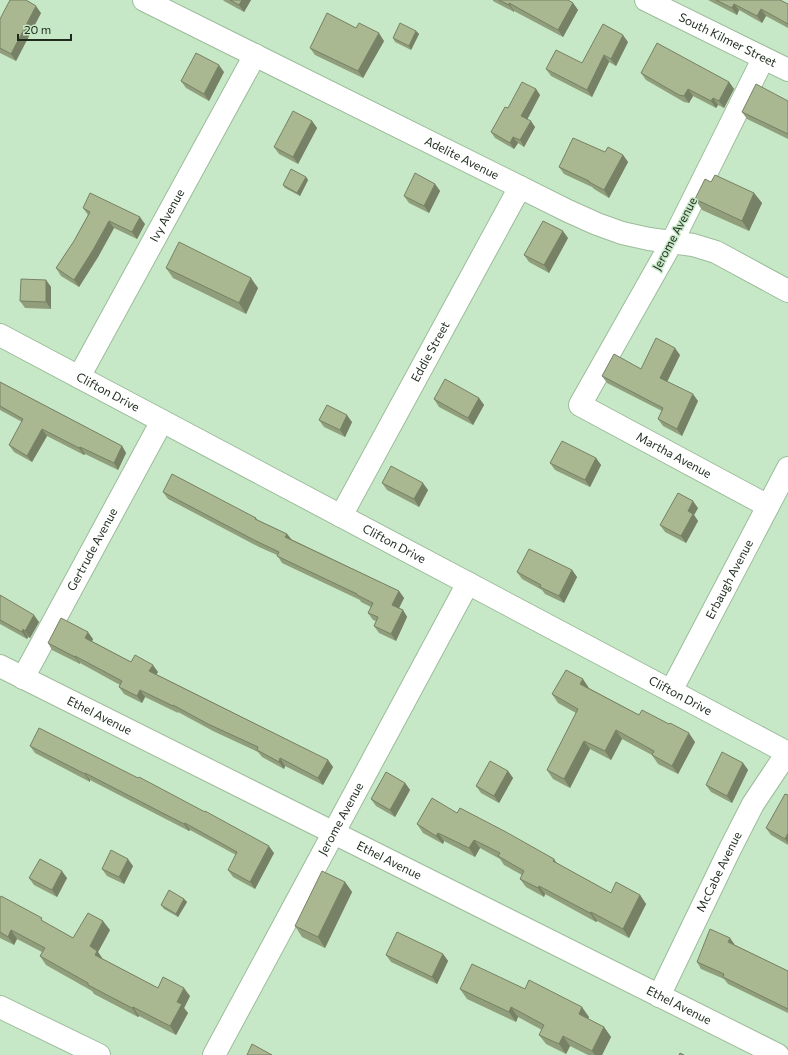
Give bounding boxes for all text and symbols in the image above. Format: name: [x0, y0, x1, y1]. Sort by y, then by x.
street label: South Kilmer Street: [677, 9, 779, 69]
scale bar: [18, 16, 71, 42]
text: 20 m: [24, 22, 51, 36]
street label: Adelite Avenue: [423, 133, 502, 182]
street label: Ivy Avenue: [146, 186, 186, 244]
street label: Jerome Avenue: [649, 195, 700, 273]
street label: Eddie Street: [407, 319, 452, 384]
street label: Clifton Drive: [74, 369, 142, 414]
street label: Martha Avenue: [634, 429, 714, 480]
street label: Gertrude Avenue: [64, 505, 120, 593]
street label: Clifton Drive: [361, 521, 428, 566]
street label: Erbaugh Avenue: [702, 537, 755, 621]
street label: Clifton Drive: [647, 673, 715, 717]
street label: Ethel Avenue: [65, 693, 134, 737]
street label: Jerome Avenue: [315, 780, 365, 858]
street label: McCabe Avenue: [693, 829, 744, 914]
street label: Ethel Avenue: [355, 838, 424, 882]
street label: Ethel Avenue: [645, 982, 714, 1027]

